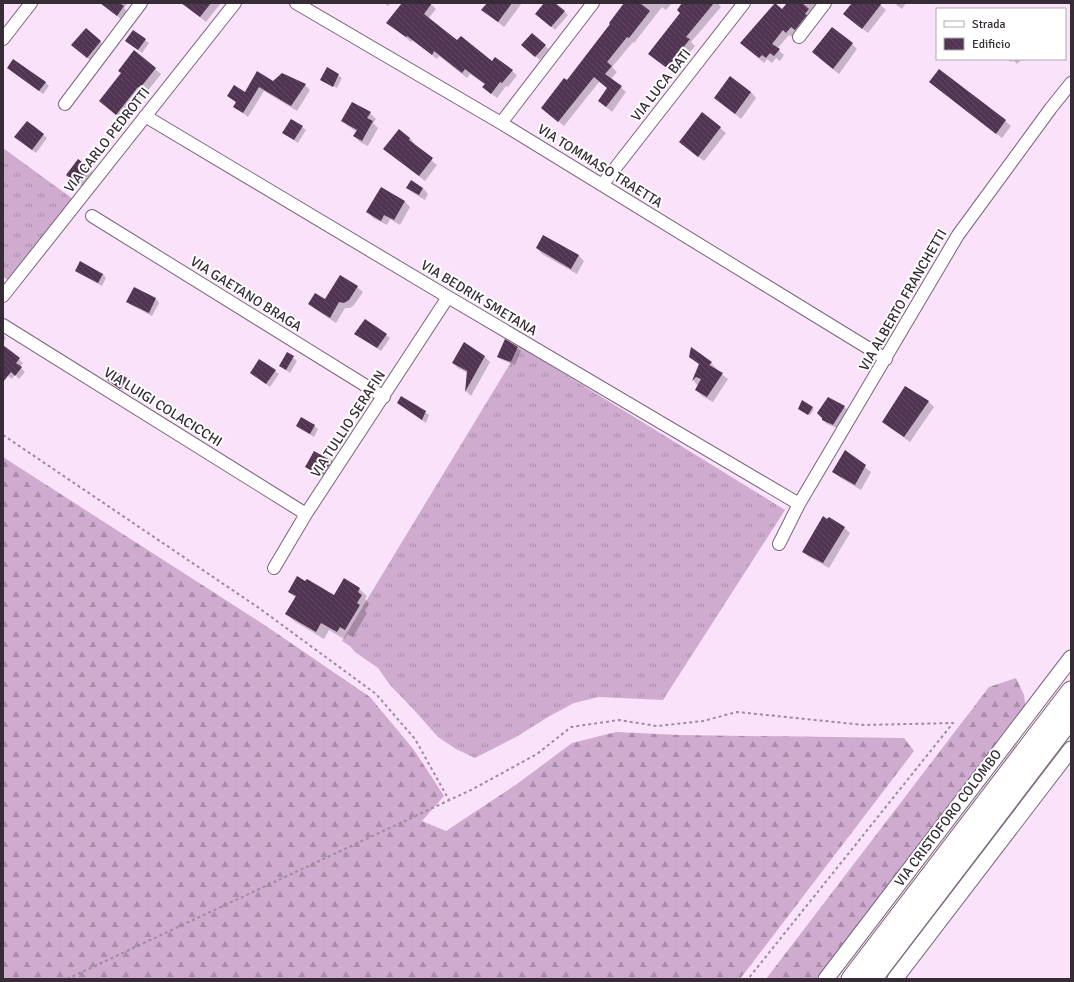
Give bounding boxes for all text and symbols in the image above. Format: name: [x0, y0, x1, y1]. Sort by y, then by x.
legend: [936, 8, 1066, 60]
text: Strada: [972, 17, 1006, 32]
text: Edificio: [972, 37, 1010, 52]
street label: VIA LUCA BATI: [627, 45, 695, 125]
street label: VIA CARLO PEDROTTI: [61, 84, 153, 196]
street label: VIA TOMMASO TRAETTA: [534, 121, 666, 212]
street label: VIA ALBERTO FRANCHETTI: [855, 226, 951, 374]
street label: VIA GAETANO BRAGA: [187, 253, 305, 335]
street label: VIA BEDRIK SMETANA: [418, 257, 541, 340]
street label: VIA LUIGI COLACICCHI: [101, 364, 225, 450]
street label: VIA TULLIO SERAFIN: [307, 367, 389, 481]
street label: VIA CRISTOFORO COLOMBO: [891, 746, 1005, 890]

